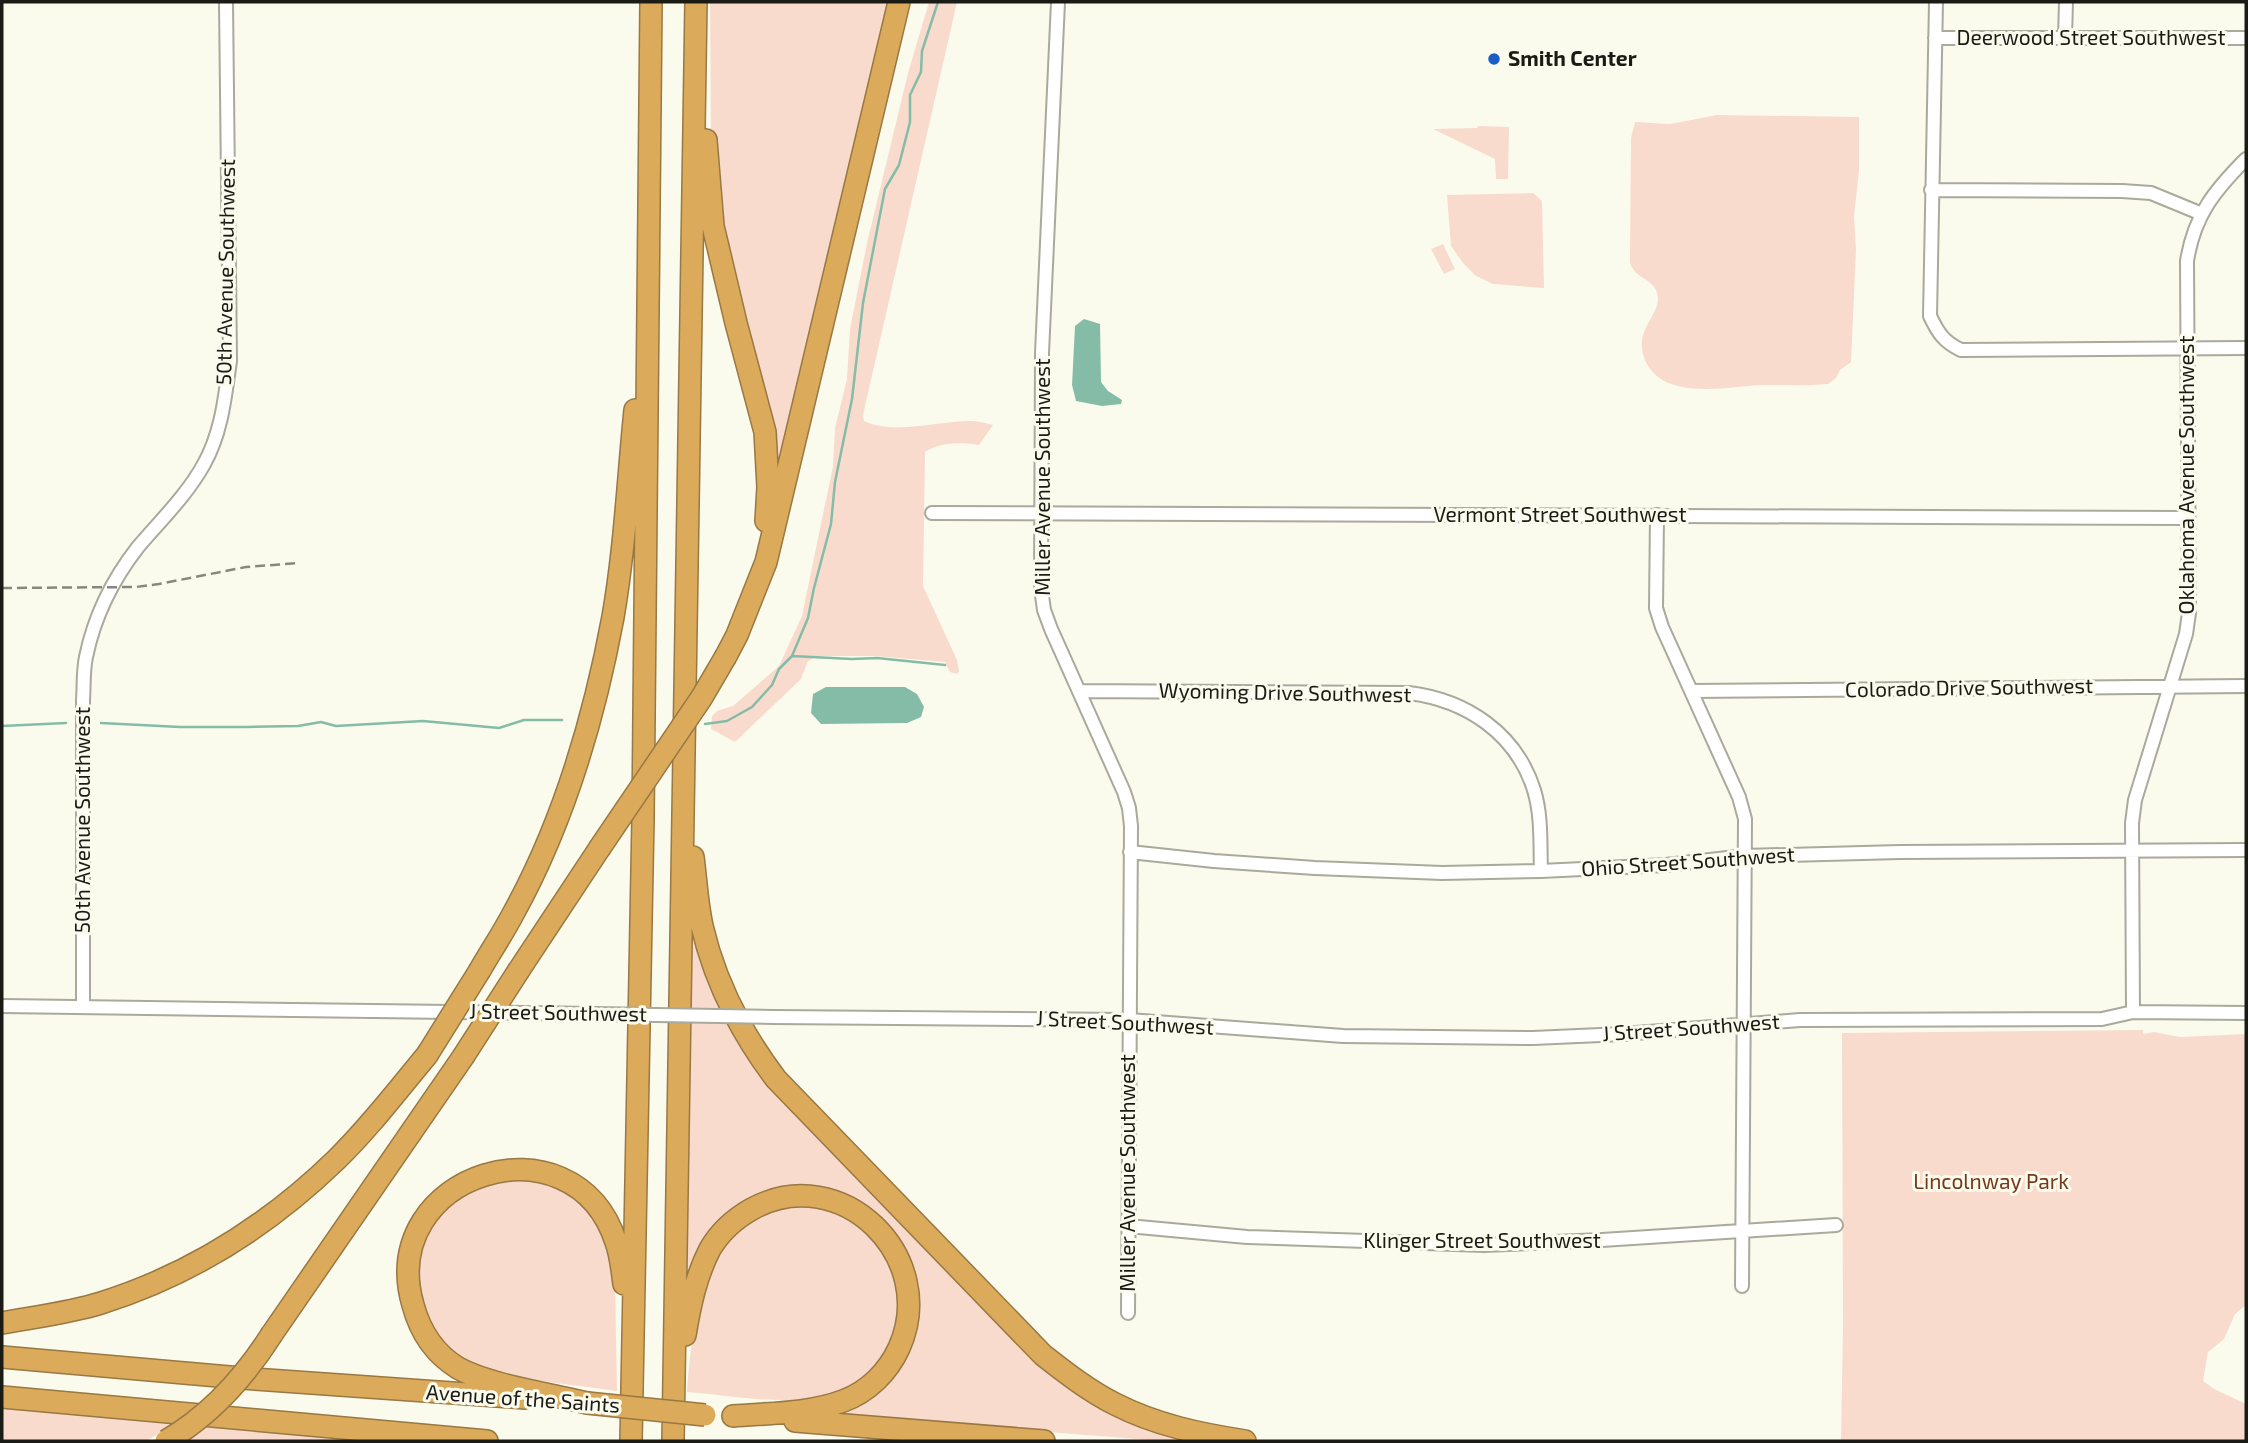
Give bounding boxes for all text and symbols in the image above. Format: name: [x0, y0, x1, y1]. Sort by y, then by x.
street label: Deerwood Street Southwest: [1957, 24, 2225, 49]
place label: Smith Center: [1508, 45, 1637, 70]
marker: Smith Center: [1486, 51, 1502, 67]
street label: 50th Avenue Southwest: [210, 159, 239, 385]
street label: Oklahoma Avenue Southwest: [2173, 336, 2198, 614]
street label: Miller Avenue Southwest: [1029, 358, 1054, 596]
street label: Vermont Street Southwest: [1433, 501, 1687, 526]
street label: Colorado Drive Southwest: [1845, 672, 2093, 701]
street label: Wyoming Drive Southwest: [1159, 677, 1412, 706]
street label: 50th Avenue Southwest: [69, 707, 94, 933]
street label: Ohio Street Southwest: [1580, 841, 1796, 880]
street label: J Street Southwest: [469, 997, 647, 1026]
street label: J Street Southwest: [1036, 1004, 1215, 1039]
street label: J Street Southwest: [1601, 1008, 1781, 1045]
street label: Miller Avenue Southwest: [1114, 1054, 1139, 1292]
park label: Lincolnway Park: [1913, 1168, 2069, 1193]
street label: Klinger Street Southwest: [1363, 1227, 1601, 1252]
street label: Avenue of the Saints: [425, 1378, 621, 1417]

